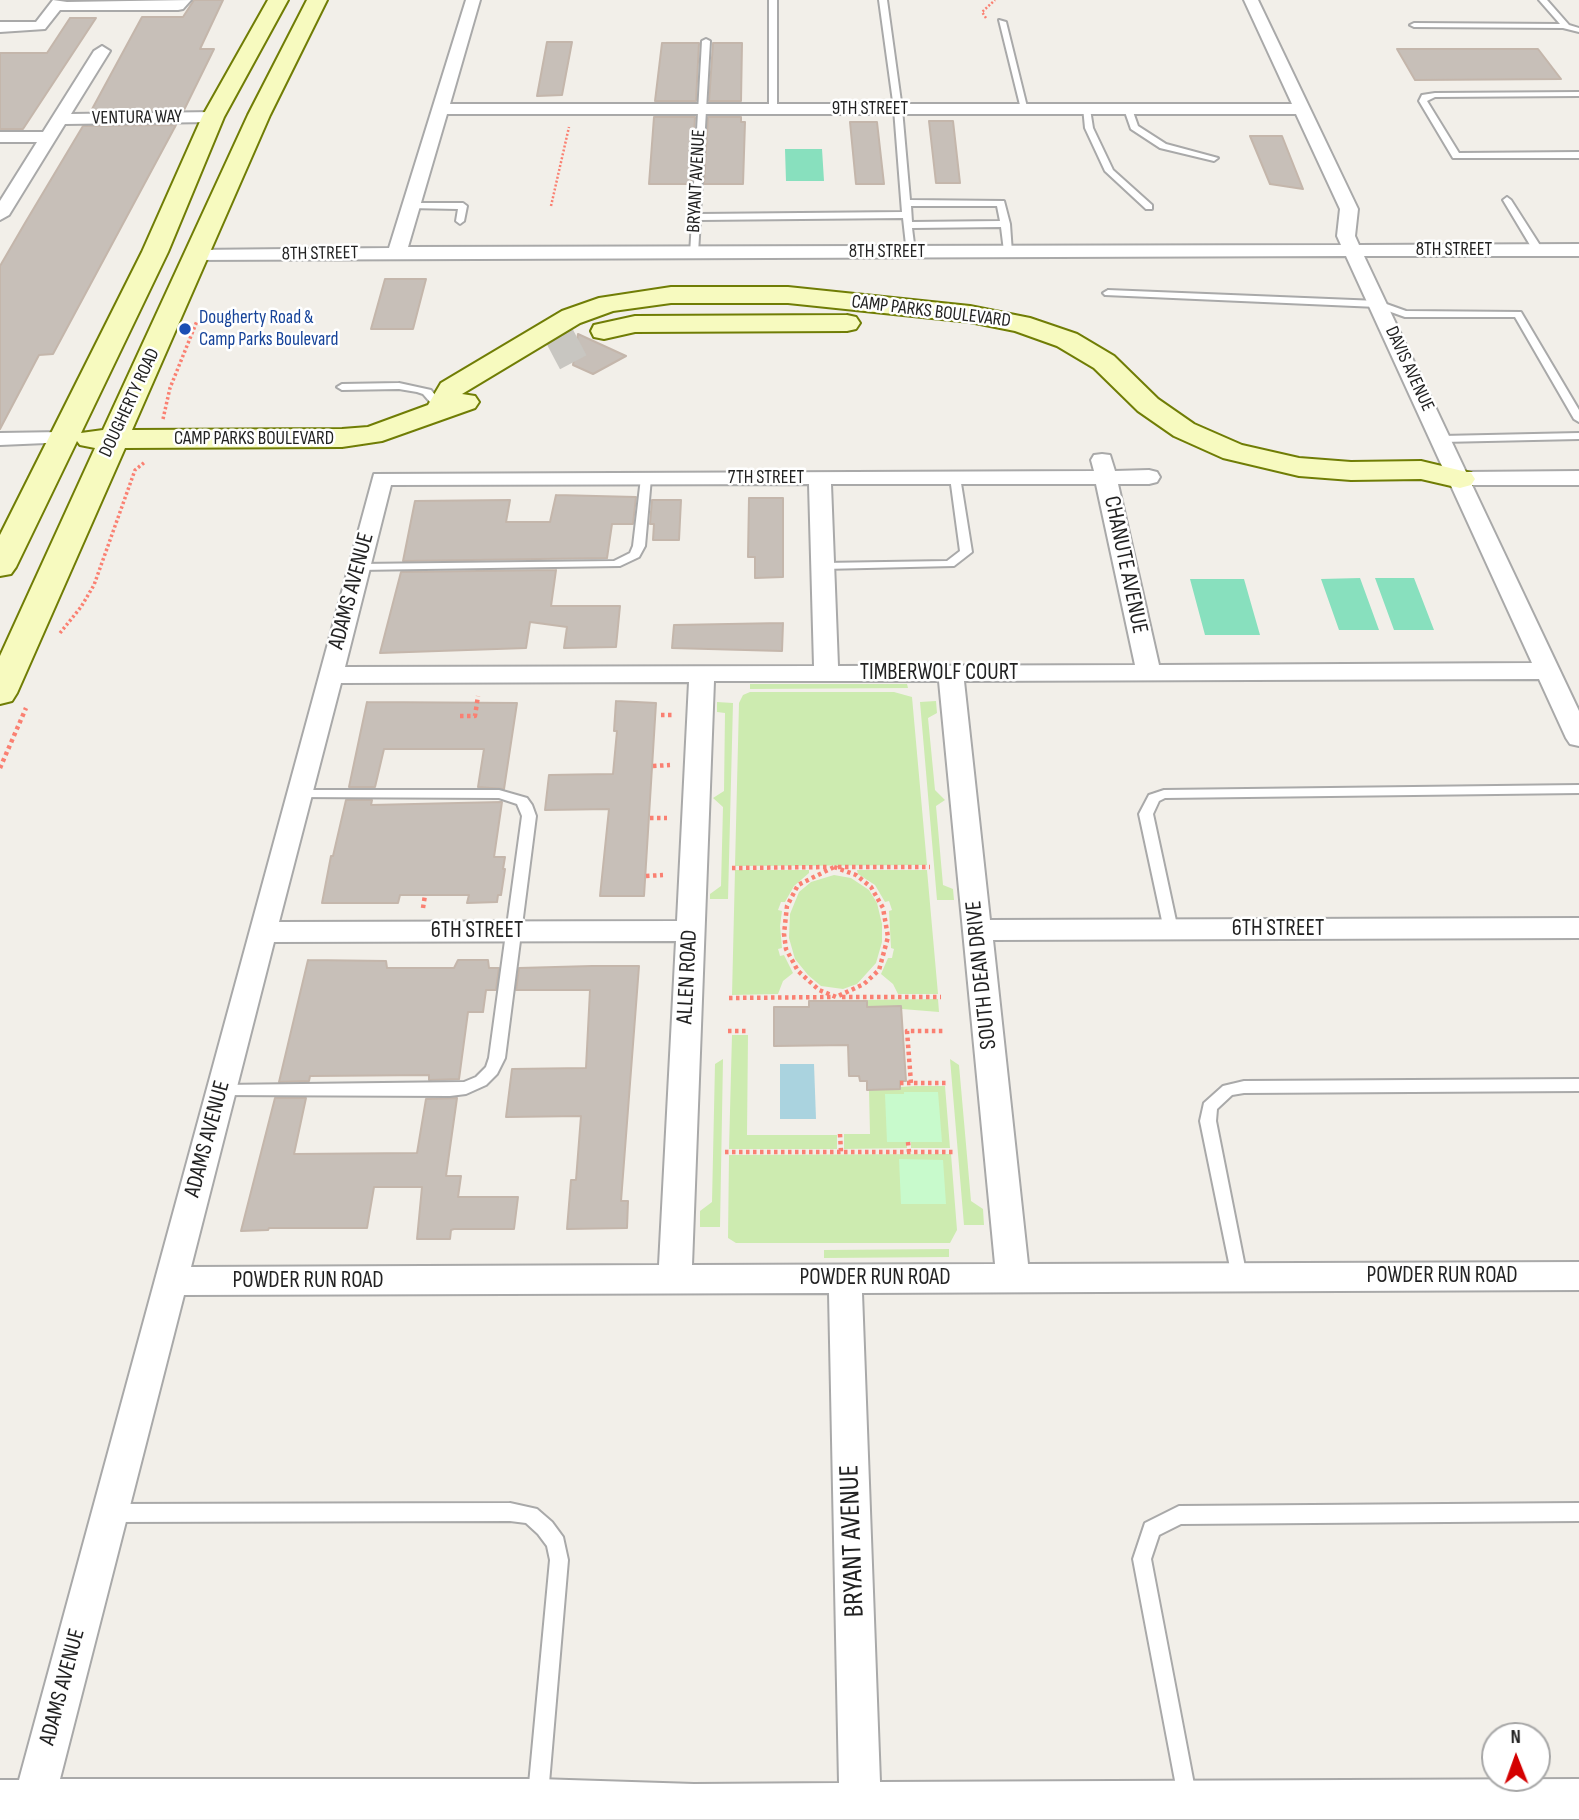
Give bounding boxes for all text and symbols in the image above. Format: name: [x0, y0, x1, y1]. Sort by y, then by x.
street label: 9TH STREET: [832, 98, 908, 120]
street label: VENTURA WAY: [92, 106, 182, 130]
street label: BRYANT AVENUE: [683, 129, 711, 233]
street label: 8TH STREET: [1416, 239, 1492, 261]
street label: 8TH STREET: [849, 241, 925, 263]
street label: 8TH STREET: [282, 242, 358, 266]
street label: CAMP PARKS BOULEVARD: [850, 291, 1012, 333]
place label: Dougherty Road & Camp Parks Boulevard: [199, 307, 338, 351]
marker: Dougherty Road & Camp Parks Boulevard: [177, 321, 193, 337]
street label: DAVIS AVENUE: [1379, 323, 1439, 415]
street label: DOUGHERTY ROAD: [95, 345, 165, 461]
street label: CAMP PARKS BOULEVARD: [174, 428, 334, 450]
street label: 7TH STREET: [728, 467, 804, 489]
street label: CHANUTE AVENUE: [1097, 494, 1153, 636]
street label: ADAMS AVENUE: [323, 530, 381, 652]
street label: TIMBERWOLF COURT: [860, 659, 1018, 687]
street label: SOUTH DEAN DRIVE: [960, 899, 1004, 1051]
street label: 6TH STREET: [1232, 915, 1324, 943]
street label: 6TH STREET: [431, 917, 523, 945]
street label: ALLEN ROAD: [672, 929, 704, 1025]
street label: ADAMS AVENUE: [179, 1078, 237, 1200]
street label: POWDER RUN ROAD: [1366, 1262, 1518, 1290]
street label: POWDER RUN ROAD: [799, 1264, 951, 1292]
street label: POWDER RUN ROAD: [232, 1267, 384, 1295]
street label: BRYANT AVENUE: [834, 1464, 872, 1618]
street label: ADAMS AVENUE: [34, 1626, 92, 1748]
north arrow: [1481, 1722, 1551, 1792]
text: N: [1510, 1726, 1521, 1749]

